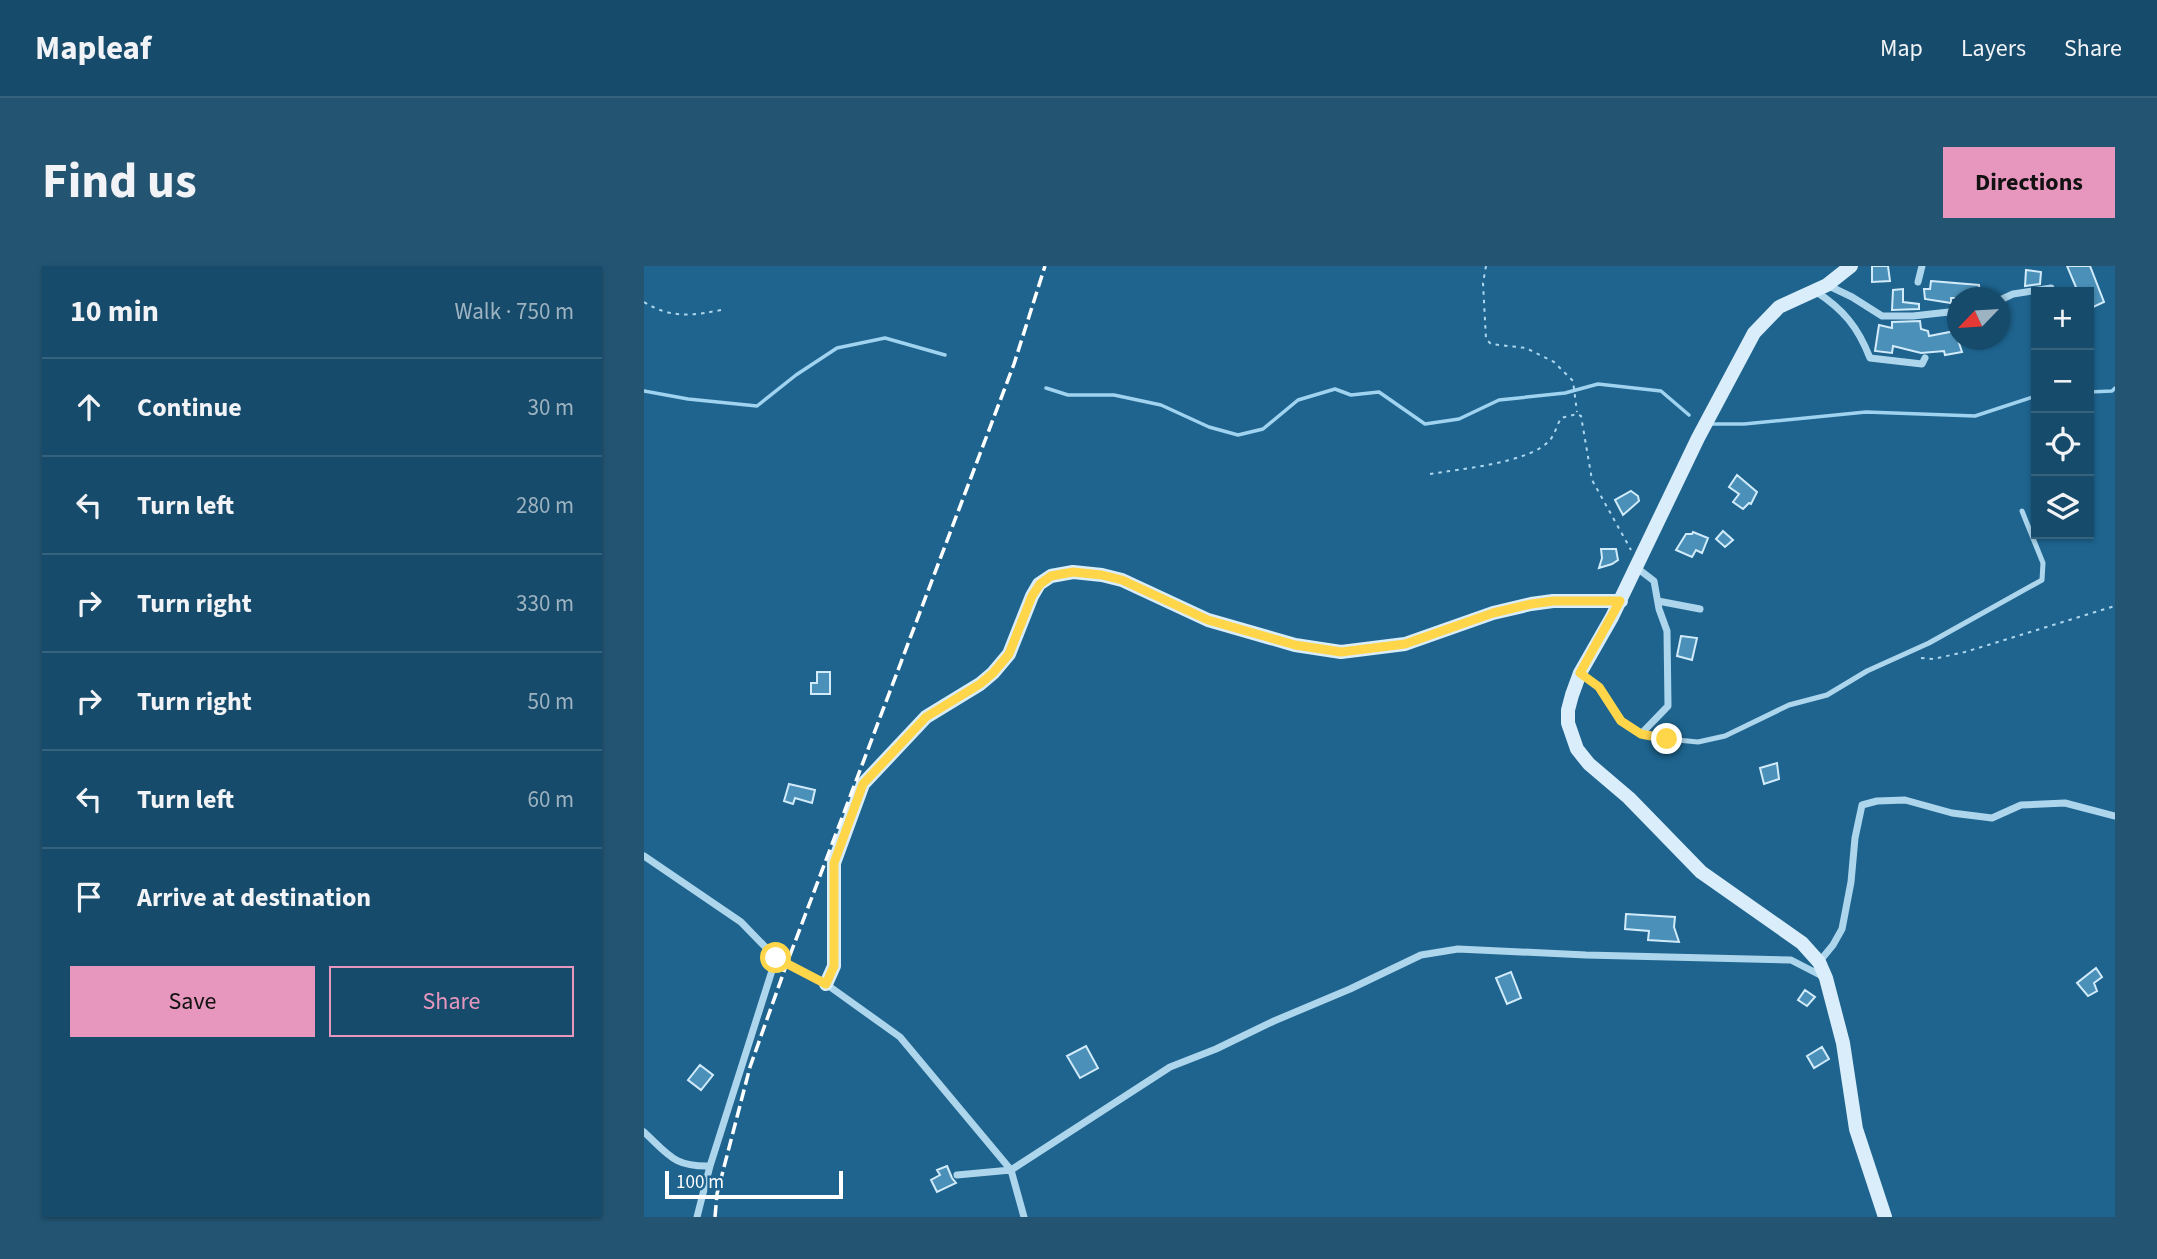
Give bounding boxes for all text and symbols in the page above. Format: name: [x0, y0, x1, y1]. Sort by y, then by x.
text: Mapleaf: [35, 25, 151, 72]
text: Map: [1880, 31, 1923, 66]
text: Layers: [1961, 31, 2026, 66]
text: Share: [2064, 31, 2122, 66]
text: Find us: [42, 147, 197, 217]
button: Directions: [1943, 147, 2115, 218]
north arrow: [1947, 287, 2010, 350]
map controls: [2031, 287, 2094, 539]
button: +: [2031, 287, 2094, 350]
text: 10 min: [70, 290, 159, 333]
text: Walk · 750 m: [455, 295, 574, 328]
button: −: [2031, 350, 2094, 413]
icon: ahead: [70, 388, 108, 426]
text: Continue: [137, 389, 242, 426]
text: 30 m: [527, 391, 574, 424]
button: locate: [2031, 413, 2094, 476]
button: layers: [2031, 476, 2094, 539]
icon: left: [70, 486, 108, 524]
text: Turn left: [137, 487, 234, 524]
text: 280 m: [516, 489, 574, 522]
icon: right: [70, 584, 108, 622]
text: Turn right: [137, 585, 252, 622]
text: 330 m: [516, 587, 574, 620]
icon: right: [70, 682, 108, 720]
text: Turn right: [137, 683, 252, 720]
text: 50 m: [527, 685, 574, 718]
route end: [1651, 723, 1682, 754]
icon: left: [70, 780, 108, 818]
text: Turn left: [137, 781, 234, 818]
text: 60 m: [527, 783, 574, 816]
icon: arrive: [70, 878, 108, 916]
text: Arrive at destination: [137, 879, 371, 916]
route start: [760, 942, 791, 973]
button: Save: [70, 966, 315, 1037]
button: Share: [329, 966, 574, 1037]
scale bar: [665, 1168, 844, 1200]
text: 100 m: [676, 1169, 724, 1196]

